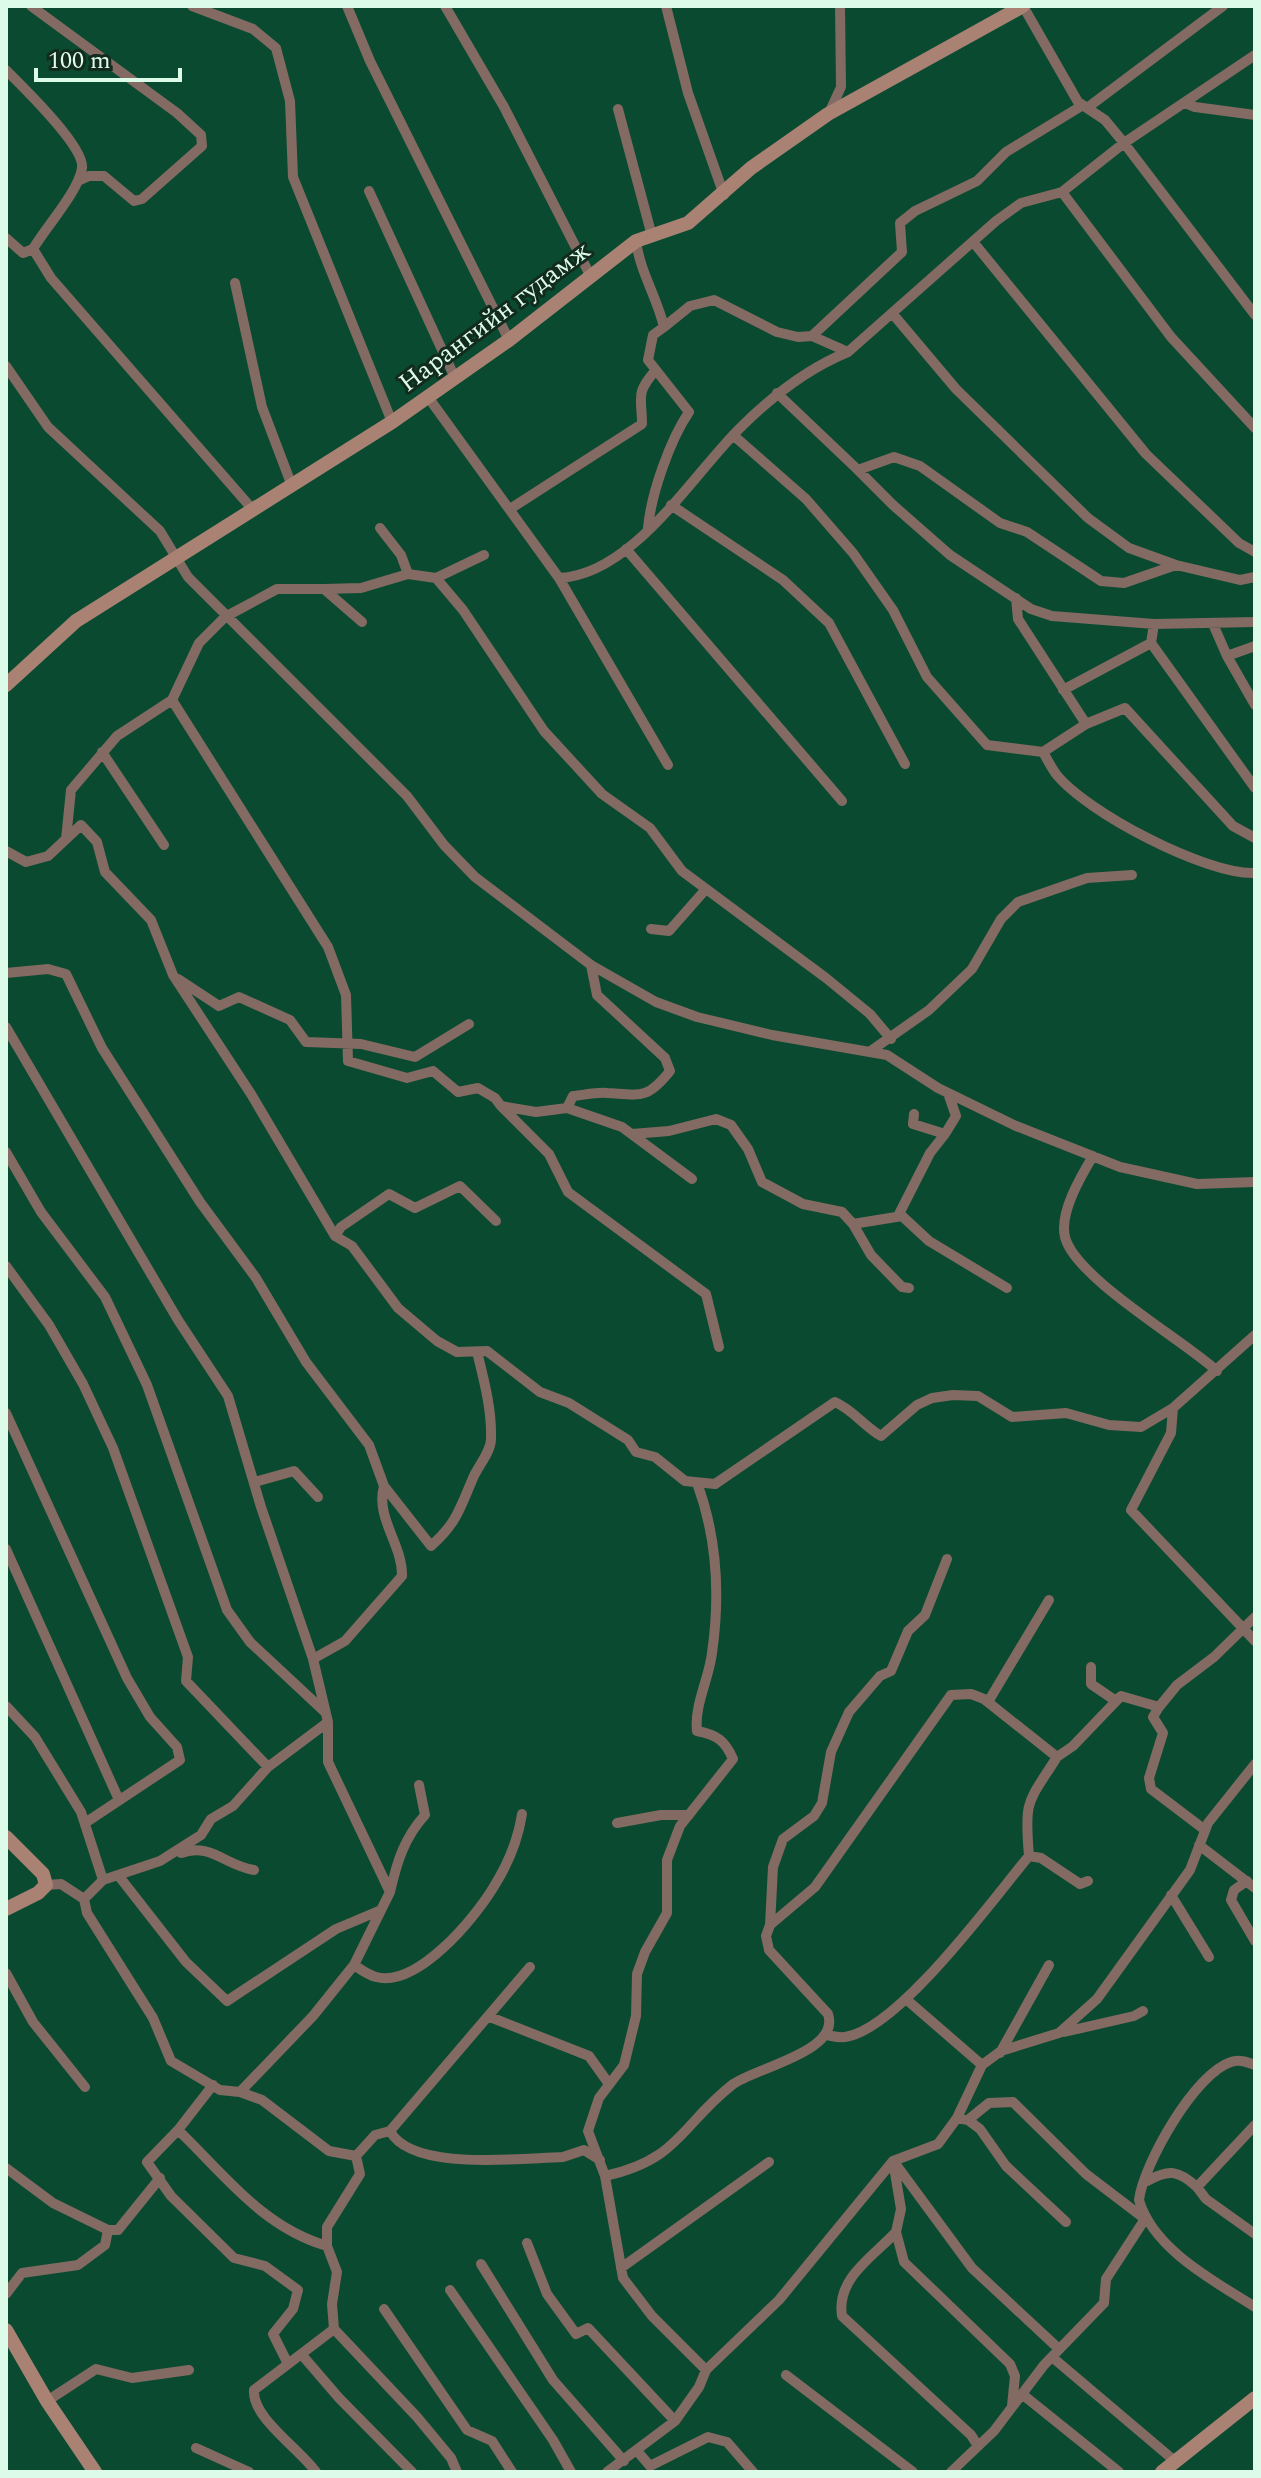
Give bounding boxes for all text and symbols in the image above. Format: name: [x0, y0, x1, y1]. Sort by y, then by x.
scale bar: [36, 32, 180, 82]
text: 100 m: [48, 43, 111, 79]
street label: Нарангийн гудамж: [390, 231, 599, 402]

